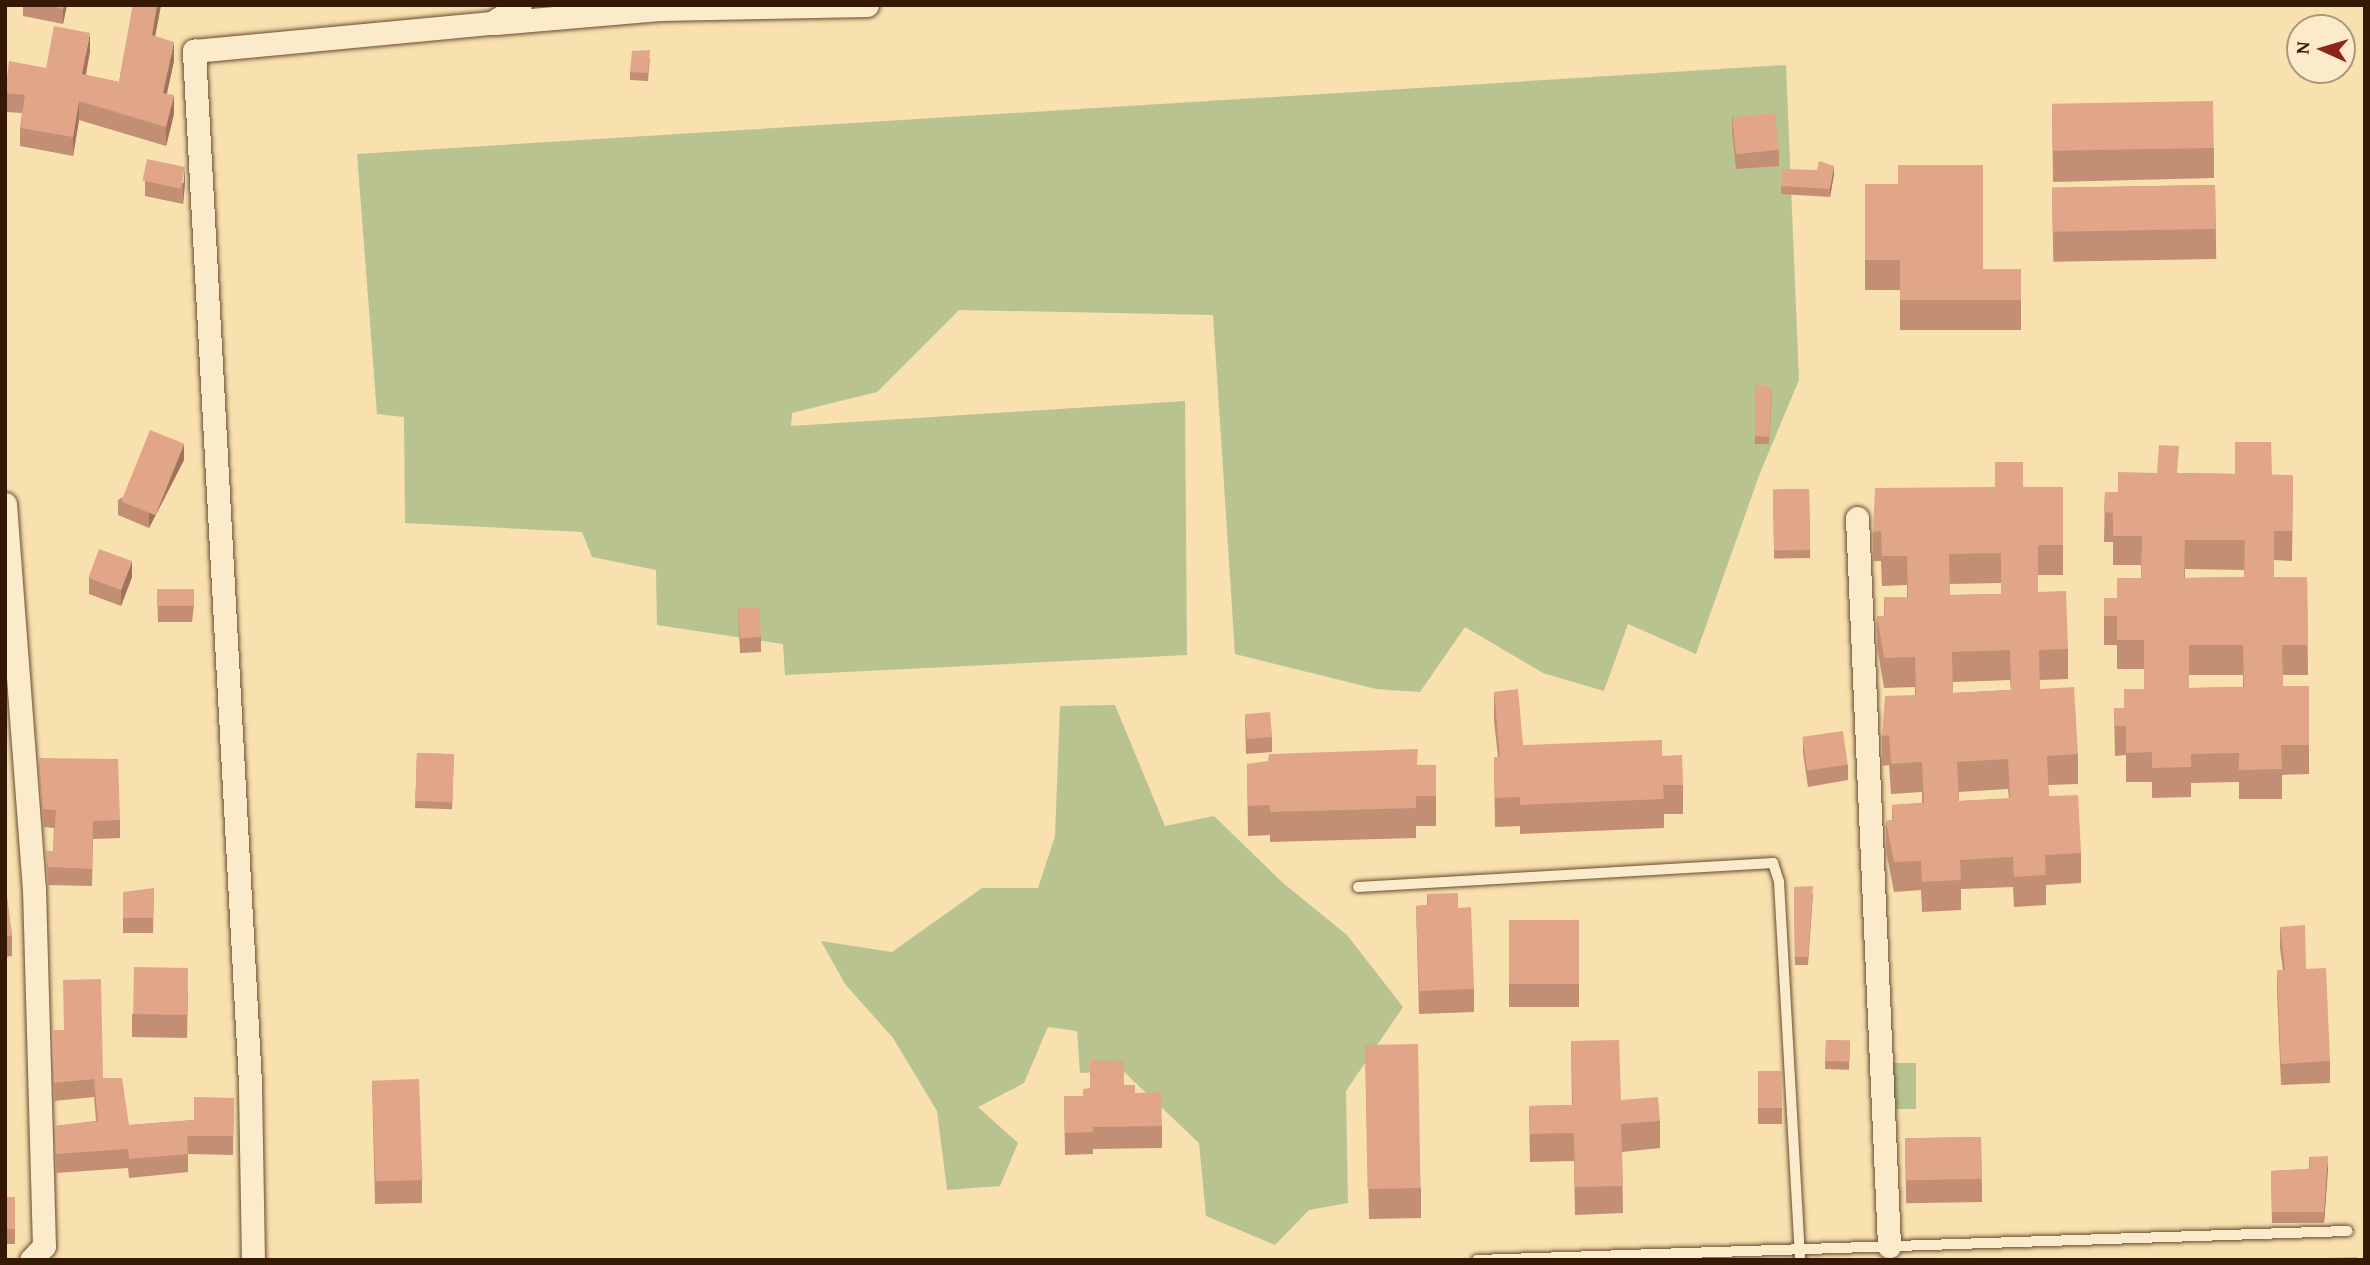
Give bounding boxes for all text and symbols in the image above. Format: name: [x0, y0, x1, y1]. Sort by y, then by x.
north arrow: [2286, 14, 2356, 84]
text: N: [2288, 40, 2316, 55]

